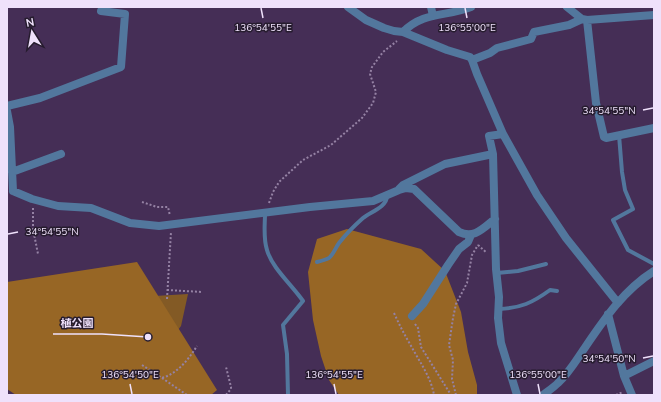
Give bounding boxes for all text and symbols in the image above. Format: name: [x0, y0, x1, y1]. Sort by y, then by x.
north arrow: [12, 12, 52, 52]
text: N: [25, 15, 36, 31]
text: 136°54'55"E: [234, 21, 292, 35]
text: 136°55'00"E: [438, 21, 496, 35]
text: 34°54'55"N: [582, 104, 636, 118]
text: 34°54'55"N: [25, 225, 79, 239]
callout: 植公園: [53, 311, 102, 334]
text: 植公園: [61, 316, 94, 331]
text: 34°54'50"N: [582, 352, 636, 366]
text: 136°54'50"E: [101, 368, 159, 382]
text: 136°54'55"E: [305, 368, 363, 382]
text: 136°55'00"E: [509, 368, 567, 382]

